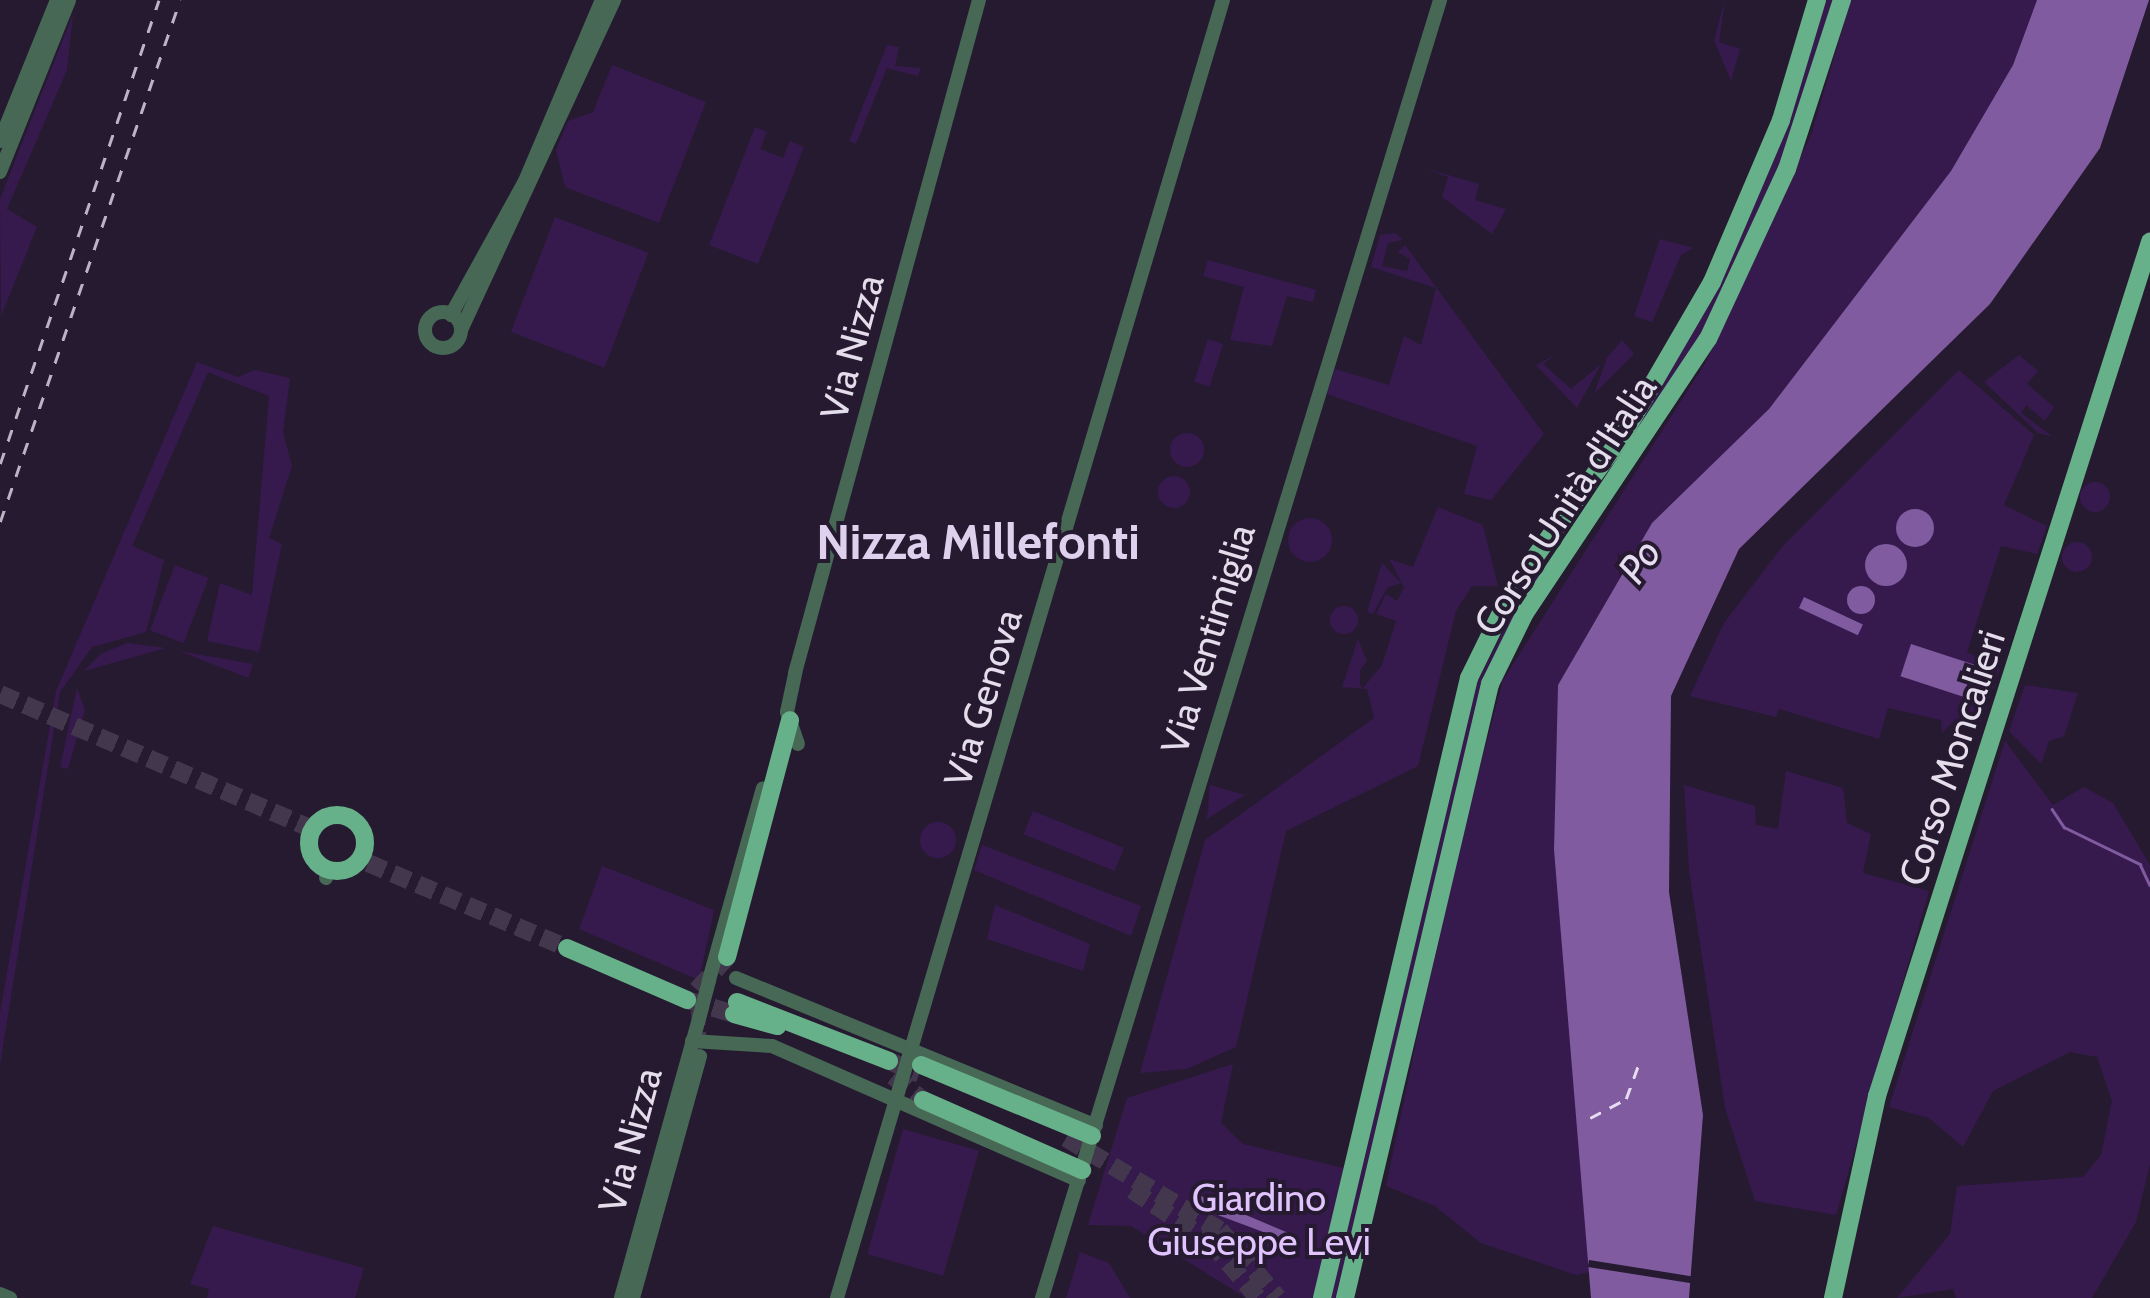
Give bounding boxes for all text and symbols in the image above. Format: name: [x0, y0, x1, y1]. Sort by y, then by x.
street label: Via Nizza: [811, 270, 893, 424]
street label: Corso Unità d'Italia: [1464, 367, 1666, 643]
district label: Nizza Millefonti: [816, 514, 1140, 572]
street label: Via Ventimiglia: [1151, 519, 1265, 759]
water label: Po: [1607, 530, 1671, 592]
street label: Via Genova: [934, 604, 1032, 792]
street label: Corso Moncalieri: [1889, 625, 2015, 891]
street label: Via Nizza: [589, 1063, 671, 1217]
park label: Giardino Giuseppe Levi: [1147, 1175, 1371, 1264]

